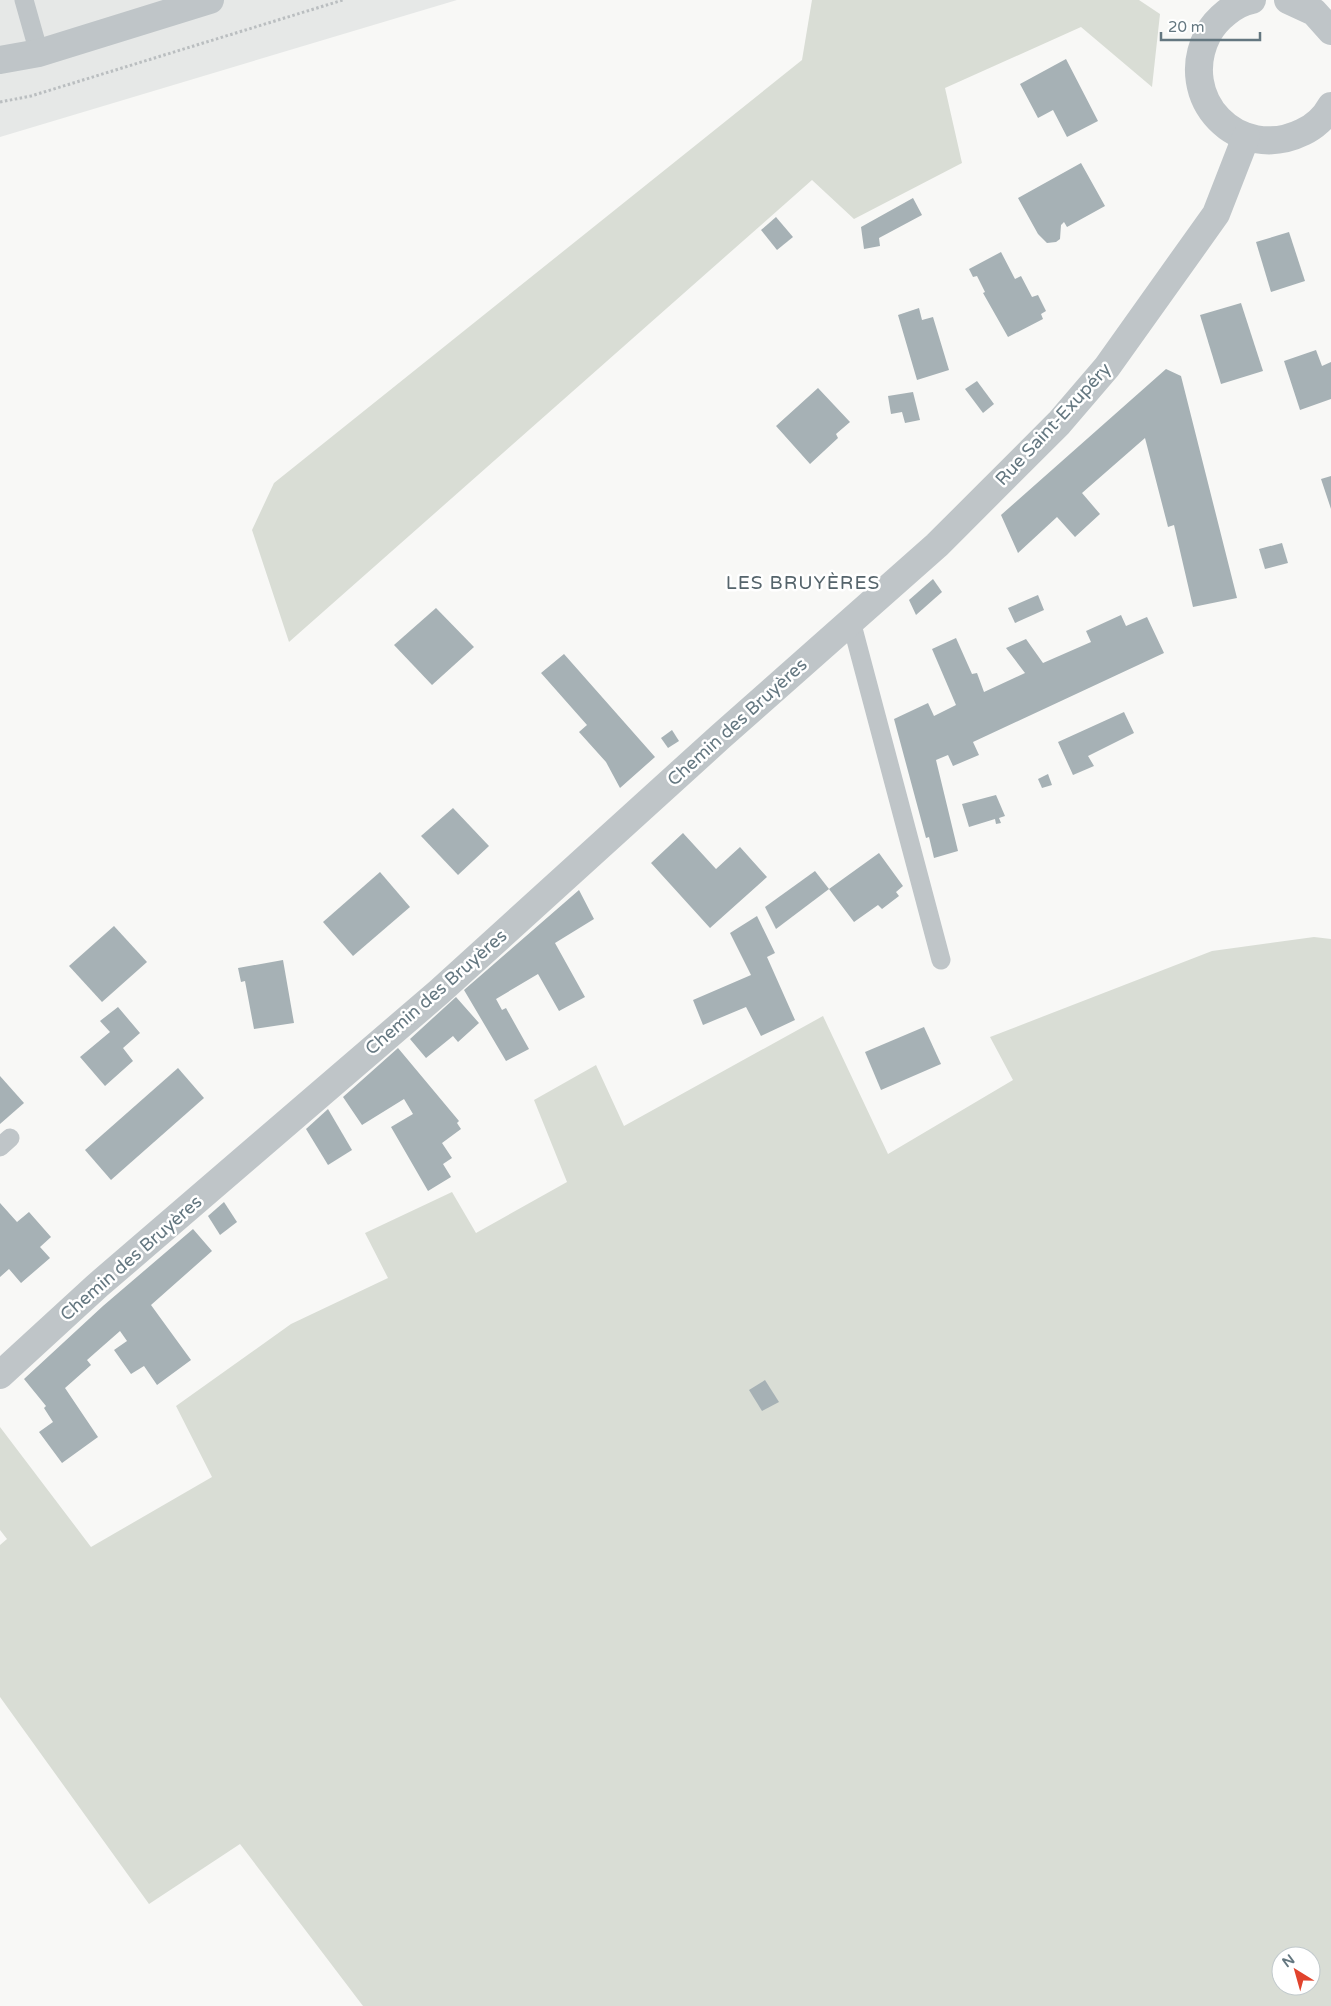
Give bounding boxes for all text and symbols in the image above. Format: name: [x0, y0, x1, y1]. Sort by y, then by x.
scale bar: [1161, 10, 1260, 42]
text: 20 m: [1168, 18, 1205, 36]
street label: Rue Saint-Exupéry: [991, 358, 1116, 490]
district label: LES BRUYÈRES: [726, 572, 880, 594]
street label: Chemin des Bruyères: [663, 653, 811, 791]
street label: Chemin des Bruyères: [361, 924, 511, 1060]
street label: Chemin des Bruyères: [56, 1190, 206, 1326]
north arrow: [1271, 1946, 1321, 1996]
text: N: [1279, 1951, 1298, 1971]

